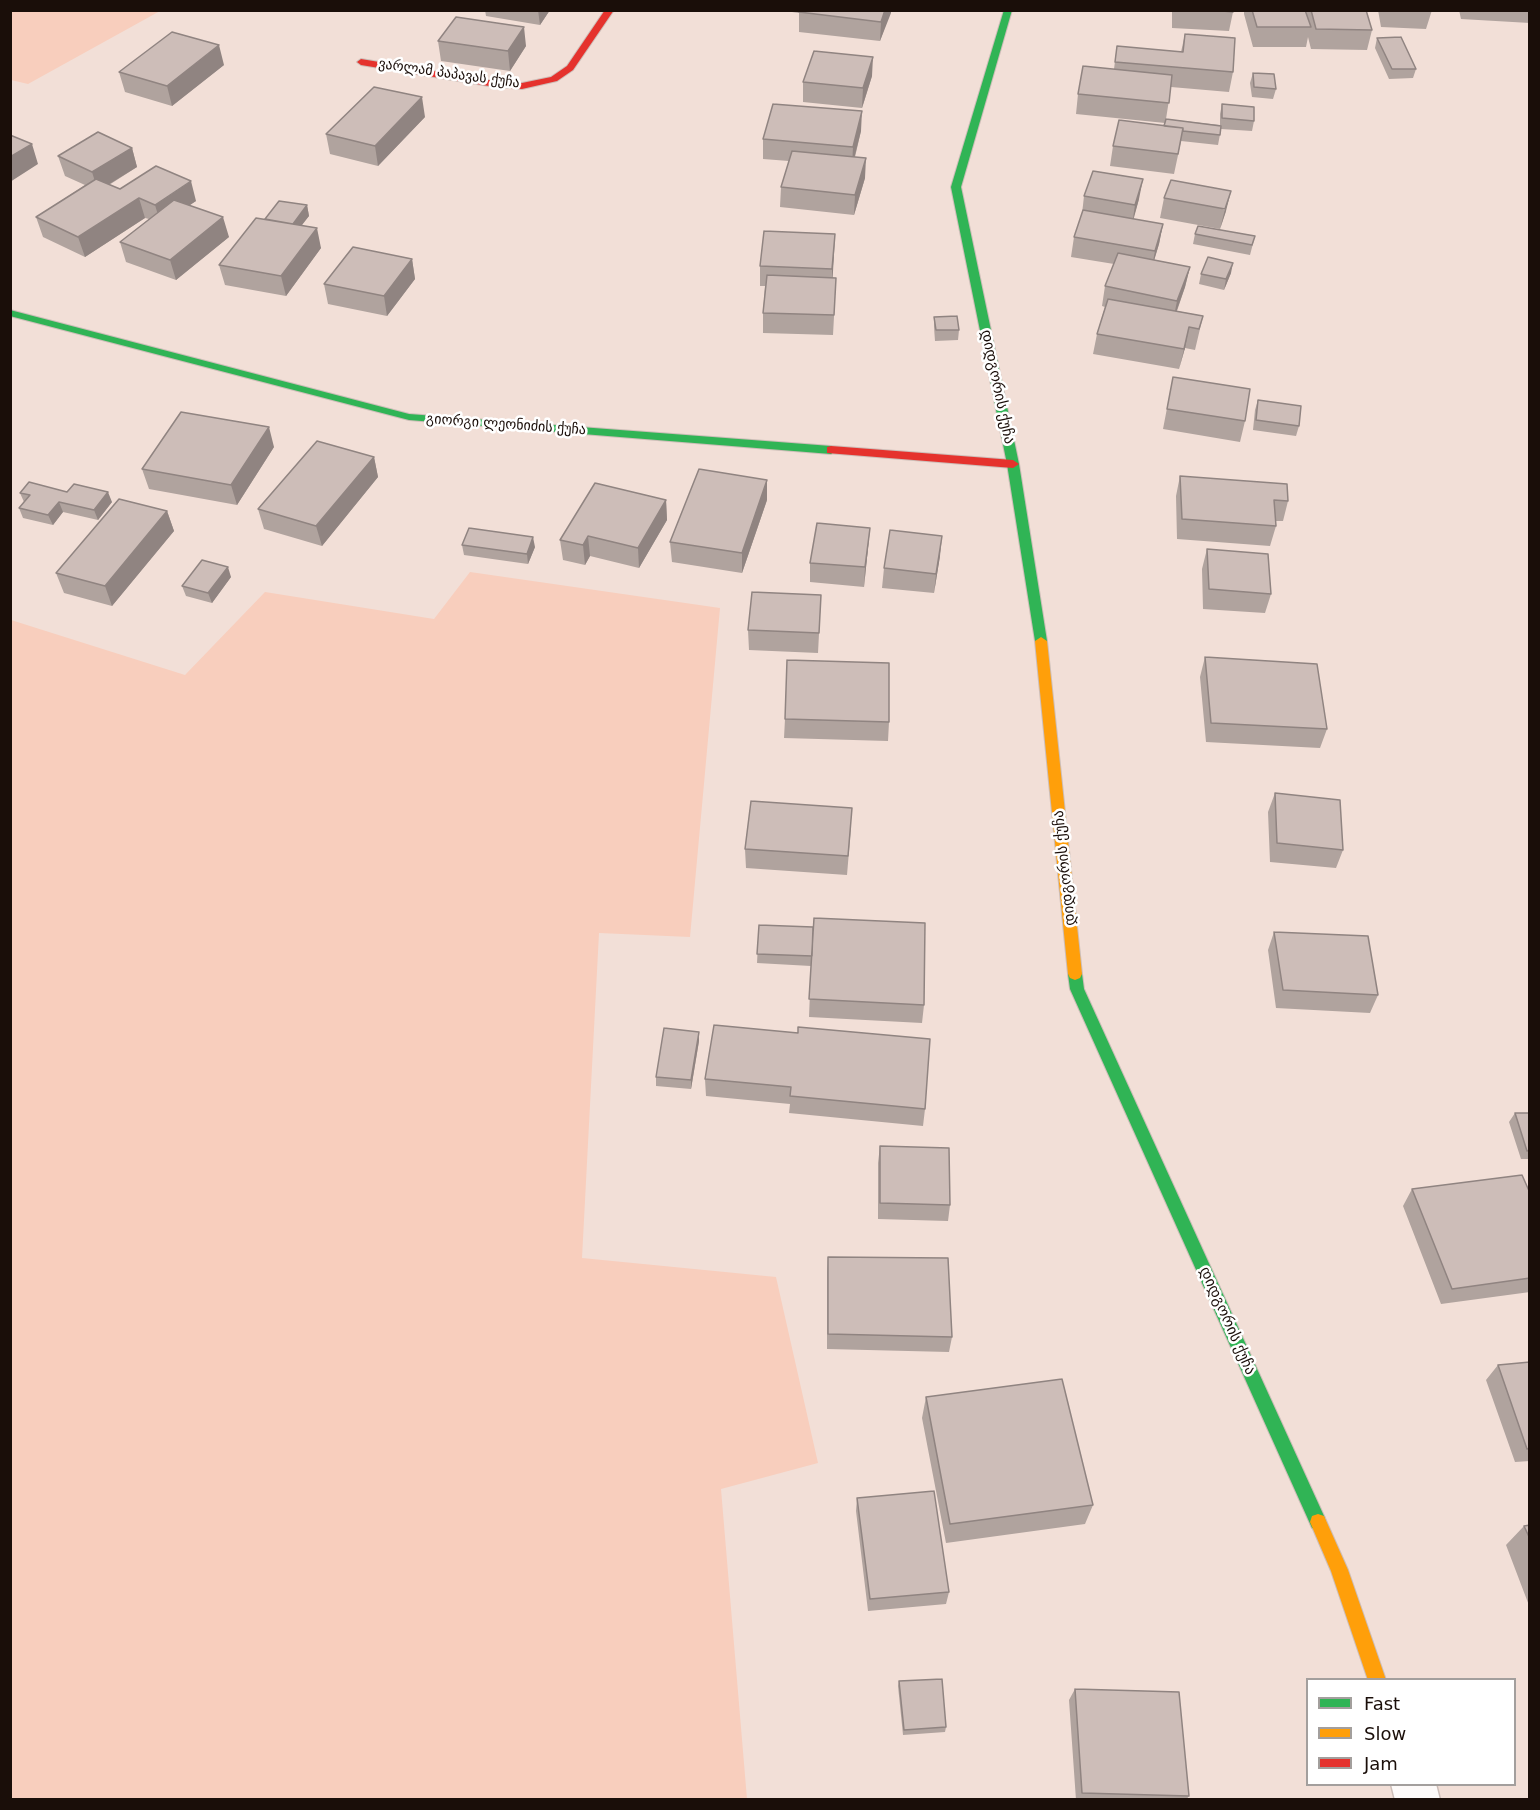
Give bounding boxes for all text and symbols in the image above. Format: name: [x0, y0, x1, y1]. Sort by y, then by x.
street label: ვარლამ პაპავას ქუჩა: [377, 56, 521, 92]
street label: დიდგორის ქუჩა: [976, 328, 1018, 446]
street label: გიორგი ლეონიძის ქუჩა: [426, 411, 586, 439]
street label: დიდგორის ქუჩა: [1050, 809, 1080, 927]
street label: დიდგორის ქუჩა: [1195, 1264, 1259, 1378]
legend: [1306, 1678, 1516, 1786]
text: Fast: [1364, 1693, 1400, 1714]
text: Slow: [1364, 1723, 1406, 1744]
text: Jam: [1364, 1753, 1398, 1774]

